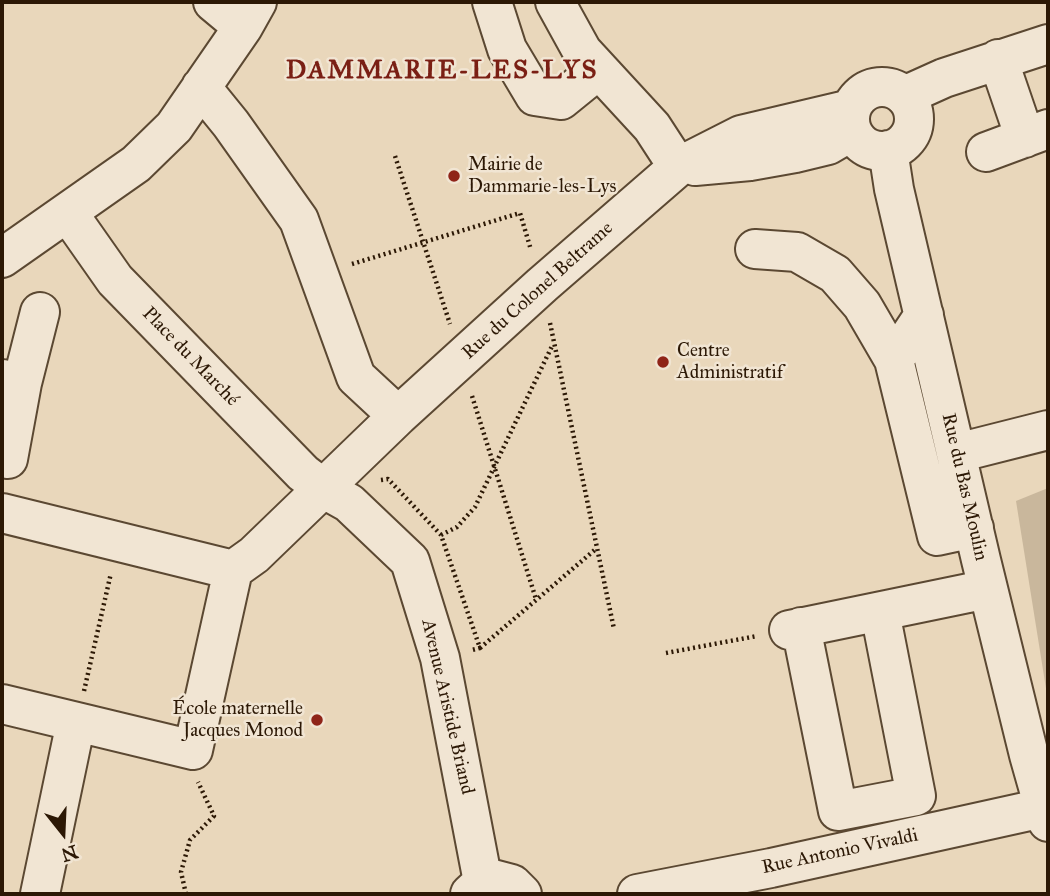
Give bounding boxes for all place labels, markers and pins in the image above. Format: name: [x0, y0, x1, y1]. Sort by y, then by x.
place label: Mairie de Dammarie-les-Lys: [468, 154, 616, 198]
marker: Mairie de Dammarie-les-Lys: [446, 168, 462, 184]
place label: Centre Administratif: [677, 340, 783, 384]
marker: Centre Administratif: [655, 354, 671, 370]
place label: École maternelle Jacques Monod: [173, 698, 303, 742]
marker: École maternelle Jacques Monod: [309, 712, 325, 728]

